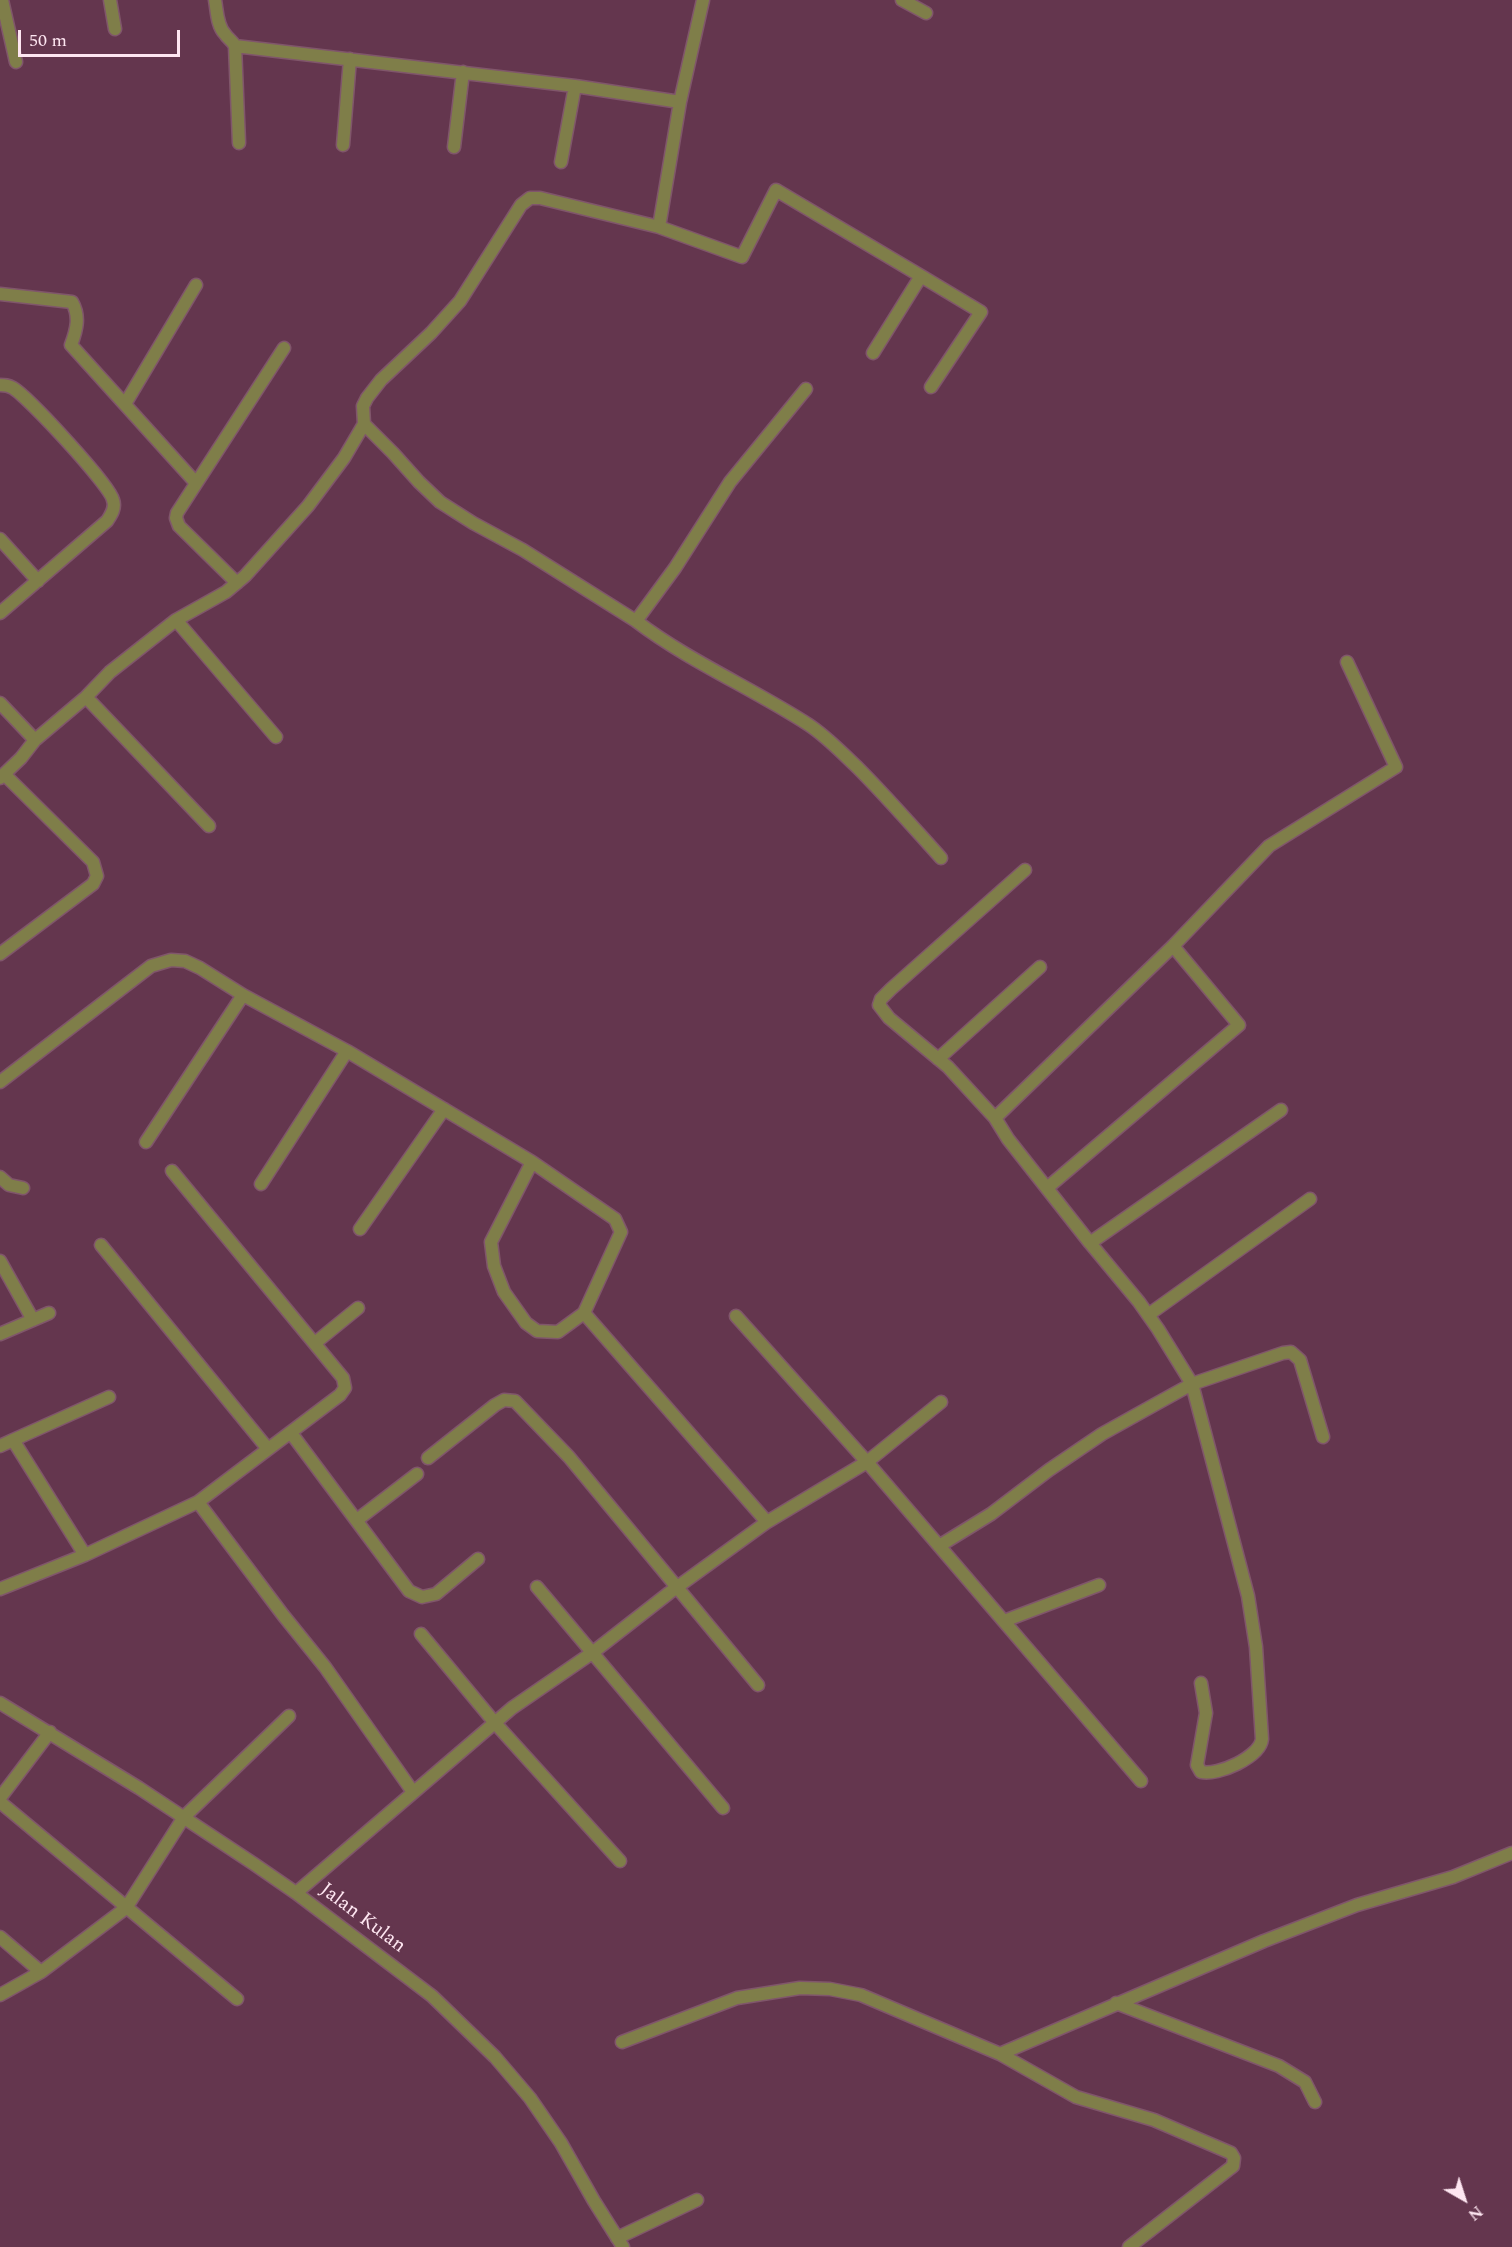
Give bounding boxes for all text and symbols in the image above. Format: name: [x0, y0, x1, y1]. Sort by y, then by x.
scale bar: [21, 18, 183, 56]
text: 50 m: [29, 27, 67, 54]
street label: Jalan Kulan: [314, 1879, 410, 1959]
north arrow: [1434, 2169, 1494, 2229]
text: N: [1463, 2200, 1488, 2226]

